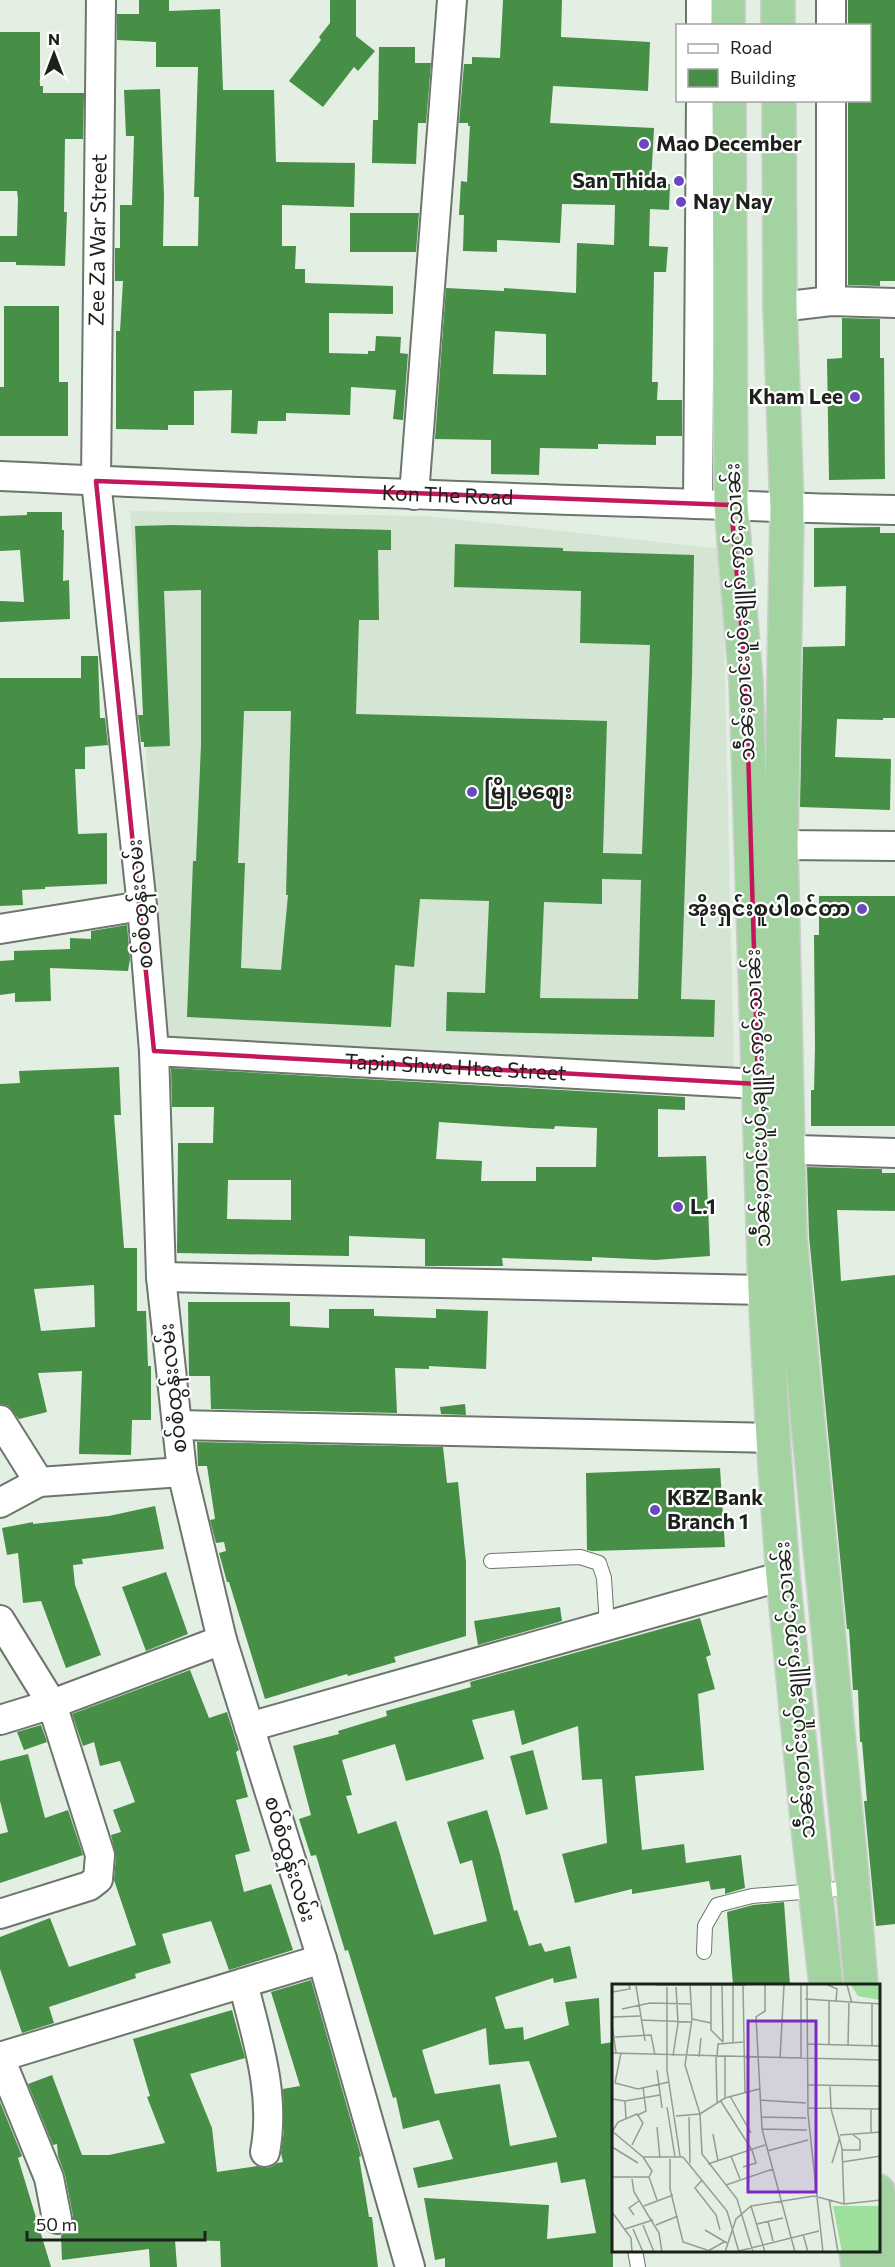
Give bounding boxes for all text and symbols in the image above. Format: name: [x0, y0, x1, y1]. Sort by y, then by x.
north arrow: [24, 24, 84, 84]
legend: [676, 24, 871, 102]
text: N: [48, 29, 60, 48]
text: Road: [730, 36, 772, 58]
text: Building: [730, 66, 796, 88]
place label: Mao December: [656, 130, 802, 155]
marker: Mao December: [637, 137, 651, 151]
street label: Zee Za War Street: [82, 154, 111, 326]
place label: San Thida: [572, 167, 667, 192]
marker: San Thida: [672, 174, 686, 188]
place label: Nay Nay: [693, 188, 774, 213]
marker: Nay Nay: [674, 195, 688, 209]
place label: Kham Lee: [748, 383, 843, 408]
marker: Kham Lee: [848, 390, 862, 404]
street label: သဵႅၼ်ႈတၢင်းပူဝ်ႇၶျူၵ်ႉဢွင်ႇသၢၼ်း: [716, 462, 766, 762]
street label: Kon The Road: [381, 479, 514, 509]
place label: မြို့မဈေး: [484, 776, 573, 809]
marker: မြို့မဈေး: [465, 785, 479, 799]
street label: စဝ်စံထွန်းလမ်း: [118, 838, 163, 970]
place label: အိုးရှင်းစူပါစင်တာ: [688, 893, 850, 926]
marker: အိုးရှင်းစူပါစင်တာ: [855, 902, 869, 916]
street label: သဵႅၼ်ႈတၢင်းပူဝ်ႇၶျူၵ်ႉဢွင်ႇသၢၼ်း: [737, 948, 781, 1248]
street label: Tapin Shwe Htee Street: [344, 1047, 567, 1085]
place label: L.1: [690, 1193, 716, 1218]
marker: L.1: [671, 1200, 685, 1214]
street label: စဝ်စံထွန်းလမ်း: [150, 1321, 197, 1455]
place label: KBZ Bank Branch 1: [667, 1484, 763, 1533]
marker: KBZ Bank Branch 1: [648, 1503, 662, 1517]
street label: သဵႅၼ်ႈတၢင်းပူဝ်ႇၶျူၵ်ႉဢွင်ႇသၢၼ်း: [766, 1540, 826, 1840]
street label: စဝ်စံထွန်းလမ်း: [255, 1792, 324, 1926]
inset map: [612, 1984, 880, 2252]
scale bar: [27, 2204, 206, 2242]
text: 50 m: [36, 2213, 77, 2235]

